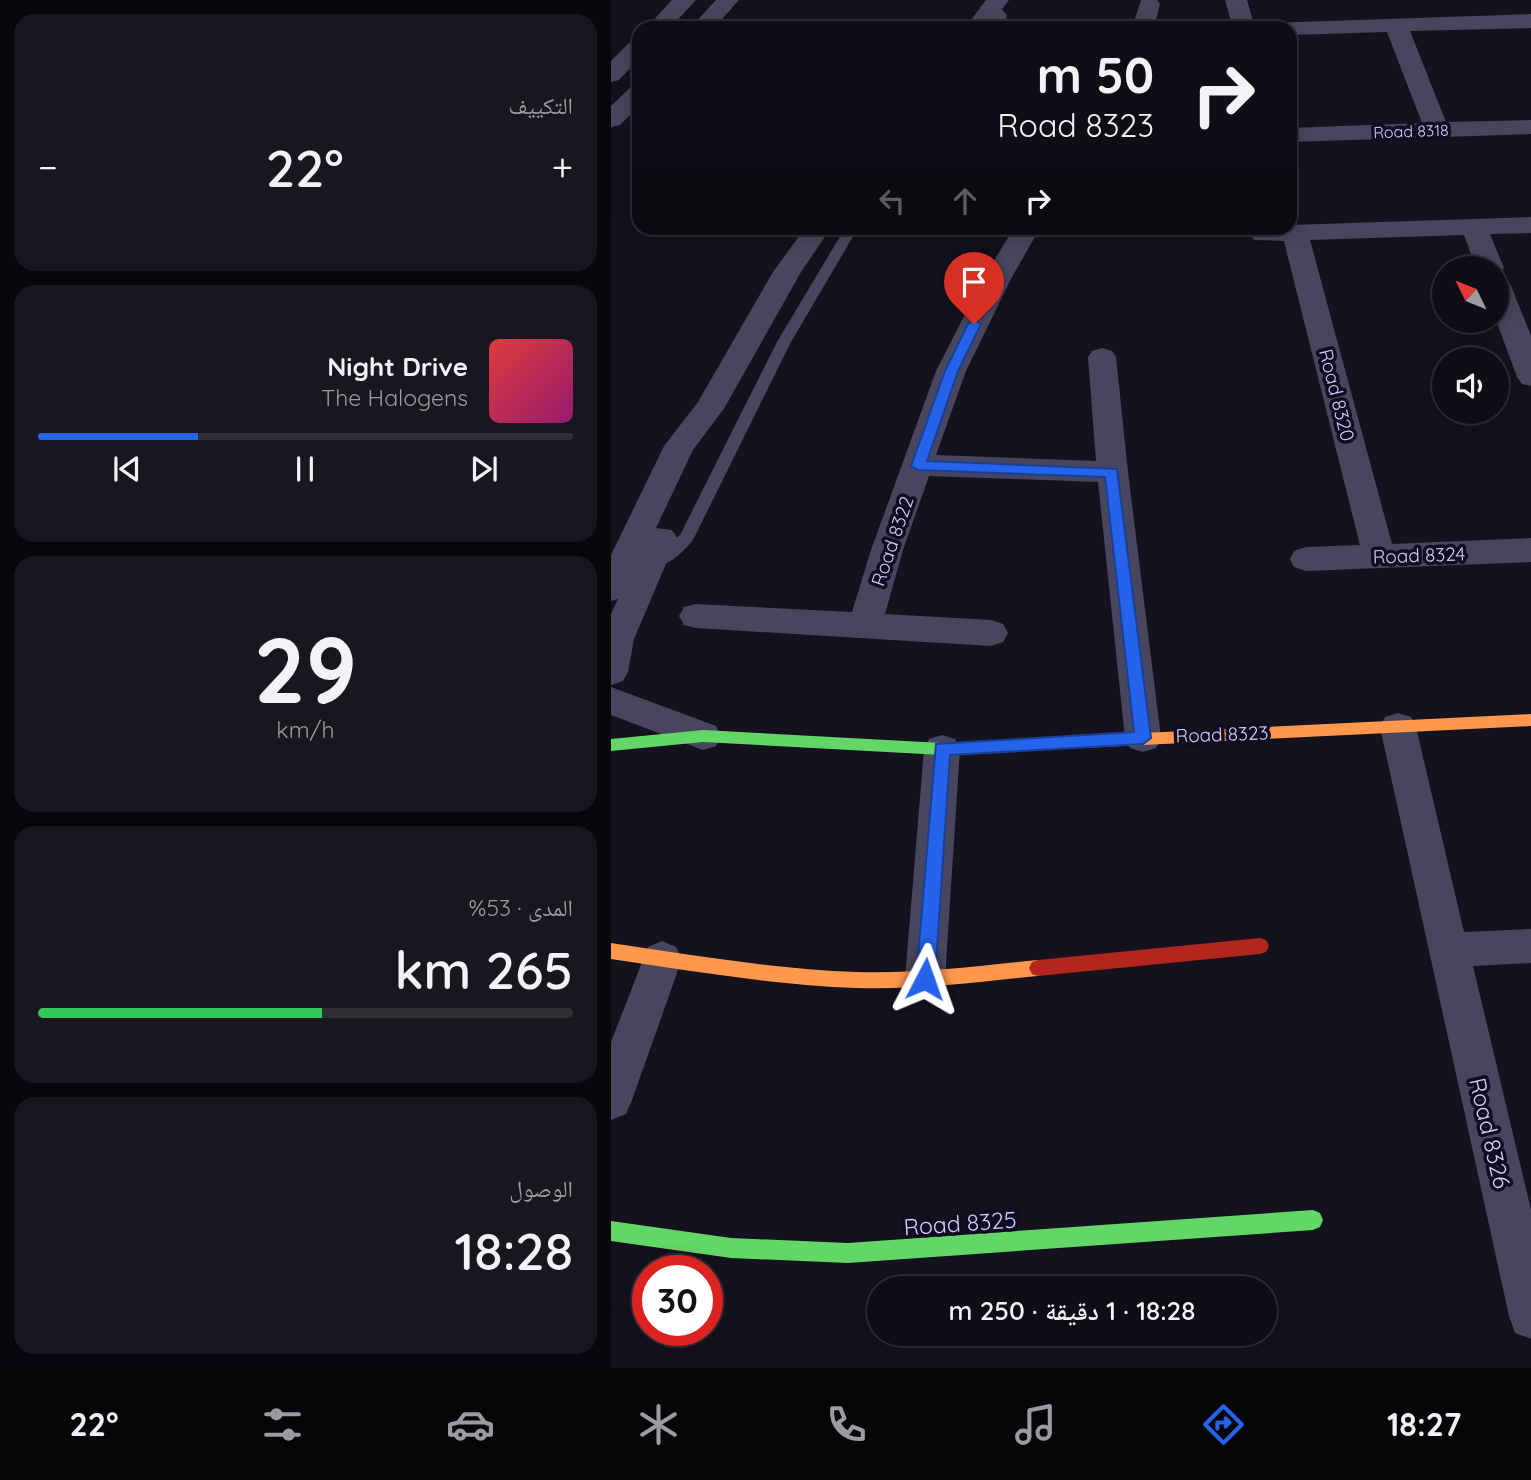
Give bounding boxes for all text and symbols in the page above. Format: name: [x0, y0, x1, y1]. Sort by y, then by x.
text: 50 m: [1037, 44, 1154, 105]
icon: right: [1178, 49, 1269, 140]
text: التكييف: [508, 91, 573, 120]
text: Road 8323: [997, 105, 1154, 145]
street label: Road 8318: [1373, 120, 1449, 142]
text: 22°: [266, 135, 344, 200]
text: −: [38, 143, 58, 191]
text: +: [552, 143, 573, 191]
icon: left: [873, 182, 911, 220]
icon: ahead: [946, 182, 984, 220]
icon: right: [1019, 182, 1057, 220]
pin: [944, 252, 1004, 324]
north arrow: [1432, 256, 1509, 332]
map controls: [1432, 256, 1509, 424]
icon: arrive: [955, 263, 993, 301]
street label: Road 8320: [1314, 346, 1360, 444]
button: sound: [1432, 347, 1509, 424]
text: Night Drive: [327, 350, 468, 383]
text: The Halogens: [321, 383, 468, 412]
icon: previous: [108, 450, 146, 488]
icon: pause: [286, 450, 324, 488]
icon: next: [465, 450, 503, 488]
street label: Road 8322: [865, 493, 919, 589]
street label: Road 8324: [1372, 541, 1466, 569]
text: 29: [254, 612, 357, 726]
text: km/h: [276, 715, 335, 744]
street label: Road 8323: [1175, 720, 1269, 748]
text: المدى · 53%: [469, 893, 573, 922]
text: 265 km: [394, 937, 573, 1002]
position arrow: [888, 942, 962, 1016]
street label: Road 8326: [1463, 1075, 1517, 1191]
text: الوصول: [509, 1174, 573, 1203]
street label: Road 8325: [903, 1205, 1017, 1241]
text: 18:28: [454, 1218, 573, 1283]
speed limit sign: 30: [632, 1255, 723, 1346]
text: 18:28 · 1 دقيقة · 250 m: [949, 1294, 1195, 1327]
icon: filters: [258, 1400, 307, 1449]
icon: car: [446, 1400, 495, 1449]
icon: climate: [634, 1400, 683, 1449]
icon: phone: [822, 1400, 871, 1449]
icon: music: [1011, 1400, 1060, 1449]
icon: directions: [1199, 1400, 1248, 1449]
text: 22°: [70, 1404, 119, 1444]
text: 18:27: [1387, 1404, 1461, 1444]

